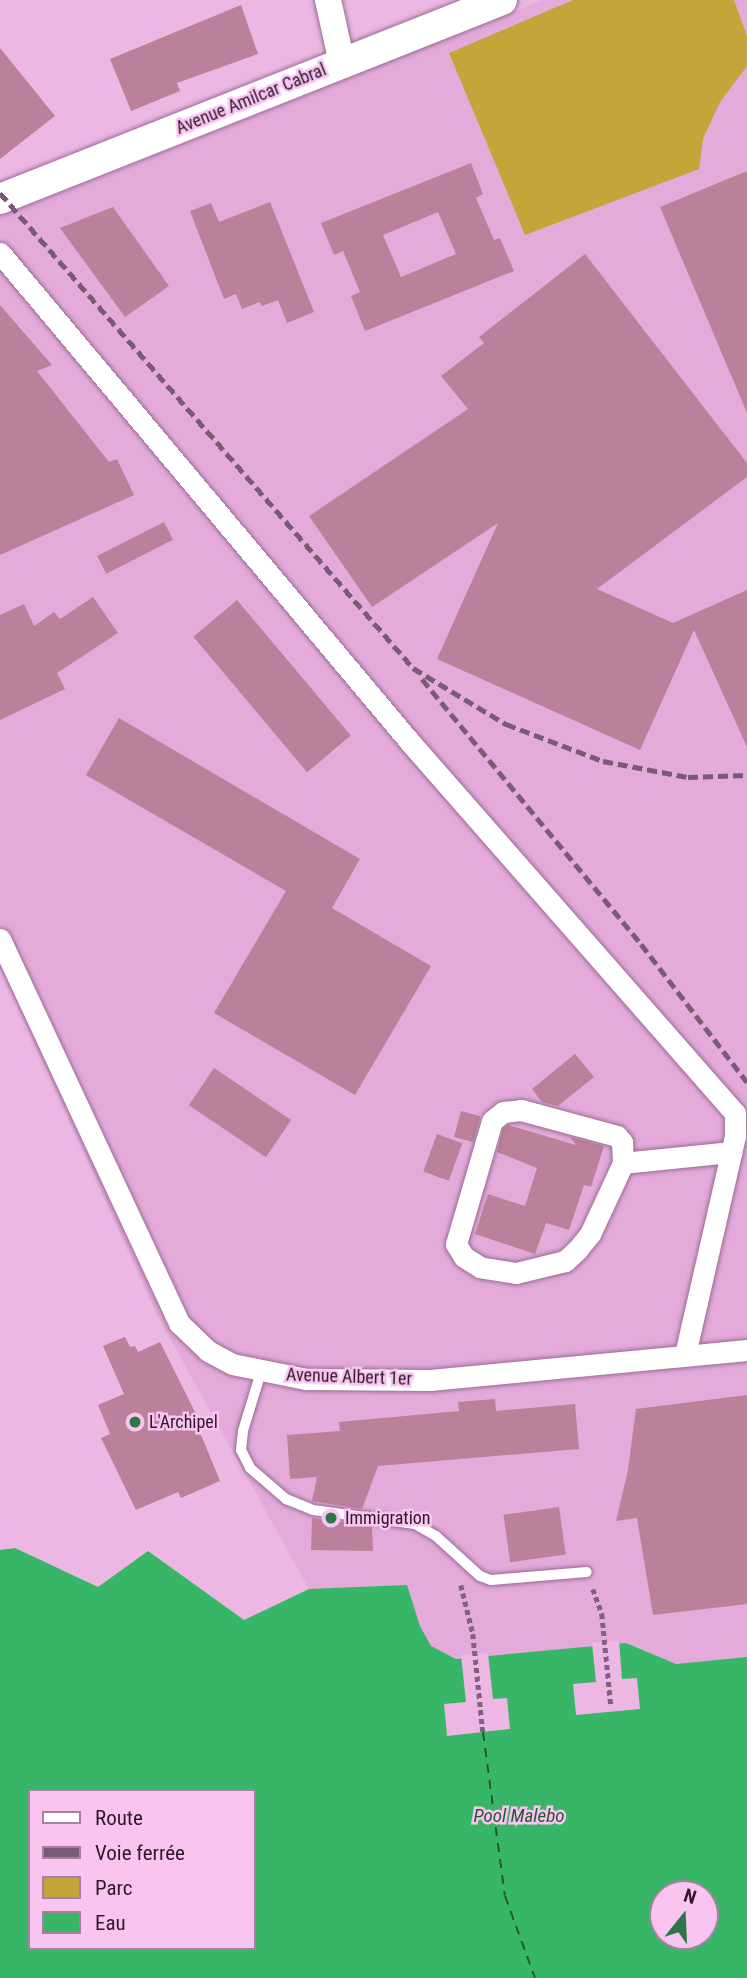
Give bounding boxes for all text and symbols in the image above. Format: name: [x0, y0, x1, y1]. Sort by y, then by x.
street label: Avenue Amilcar Cabral: [173, 59, 329, 139]
street label: Avenue Albert 1er: [286, 1364, 412, 1390]
place label: L'Archipel: [149, 1411, 218, 1433]
marker: L'Archipel: [127, 1414, 143, 1430]
place label: Immigration: [345, 1507, 431, 1529]
marker: Immigration: [323, 1510, 339, 1526]
legend: [28, 1789, 256, 1950]
water label: Pool Malebo: [473, 1805, 565, 1827]
text: Route: [95, 1806, 143, 1830]
text: Voie ferrée: [95, 1841, 185, 1865]
text: Parc: [95, 1876, 133, 1900]
north arrow: [649, 1880, 719, 1950]
text: N: [681, 1884, 699, 1909]
text: Eau: [95, 1911, 126, 1935]

